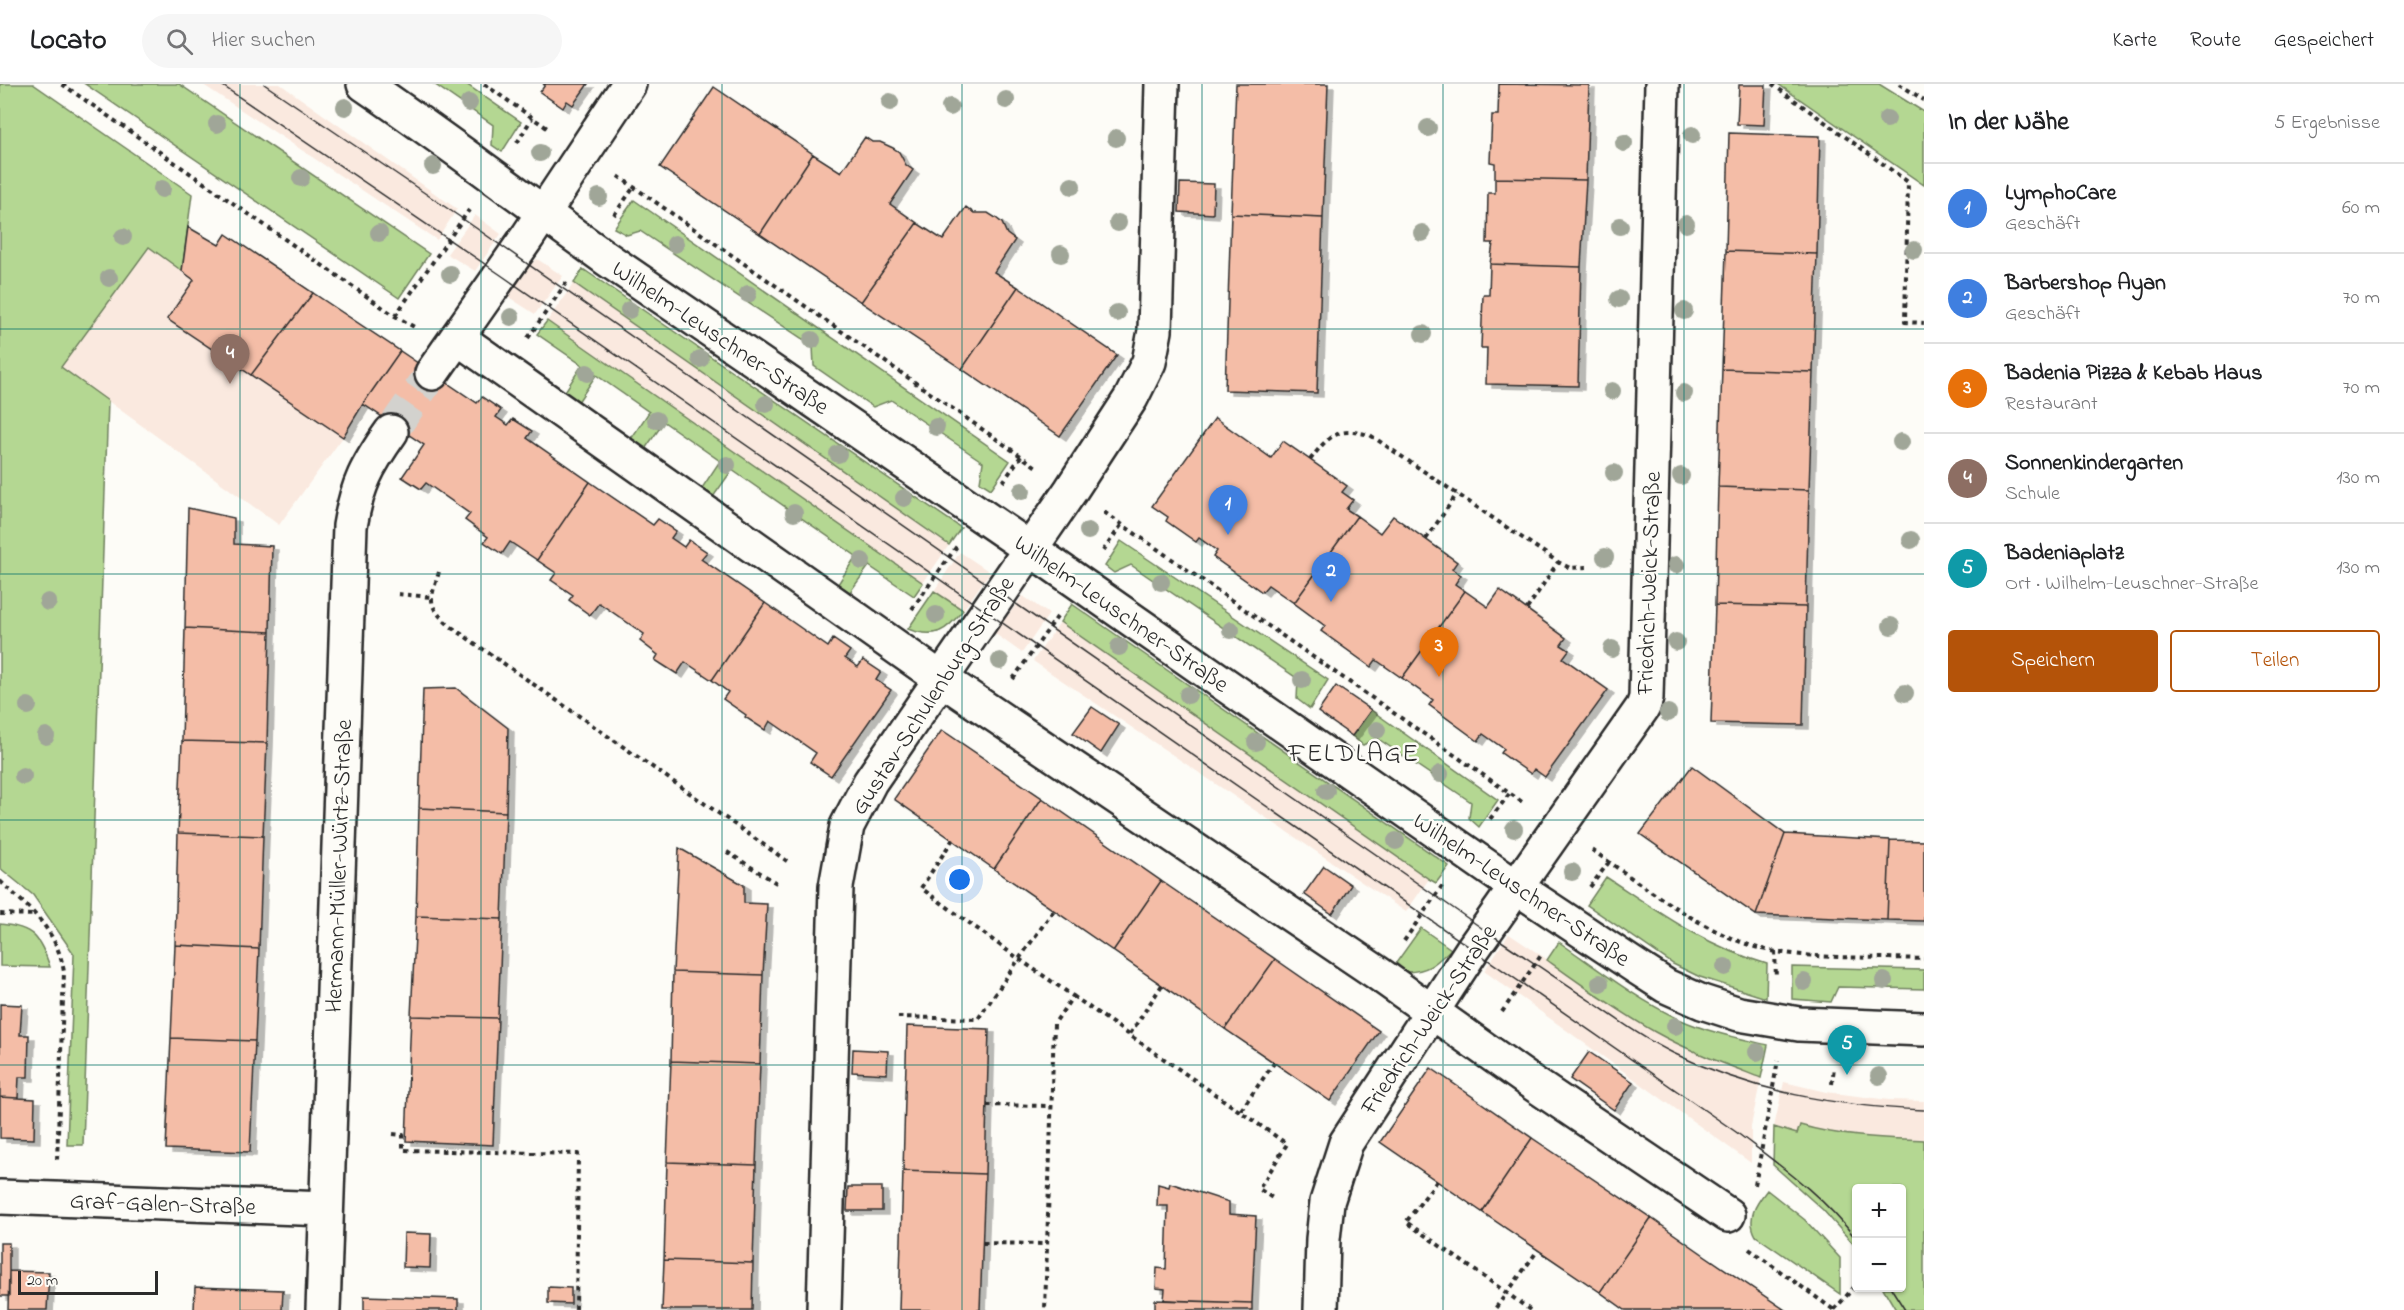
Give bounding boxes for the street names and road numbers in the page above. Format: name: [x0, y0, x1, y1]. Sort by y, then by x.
street label: Wilhelm-Leuschner-Straße: [604, 253, 836, 425]
street label: Friedrich-Weick-Straße: [1629, 471, 1672, 696]
street label: Wilhelm-Leuschner-Straße: [1006, 527, 1236, 703]
street label: Gustav-Schulenburg-Straße: [844, 570, 1025, 823]
street label: Hermann-Müller-Würtz-Straße: [318, 718, 363, 1014]
street label: Wilhelm-Leuschner-Straße: [1405, 805, 1637, 977]
street label: Friedrich-Weick-Straße: [1353, 918, 1507, 1124]
street label: Graf-Galen-Straße: [69, 1185, 257, 1226]

